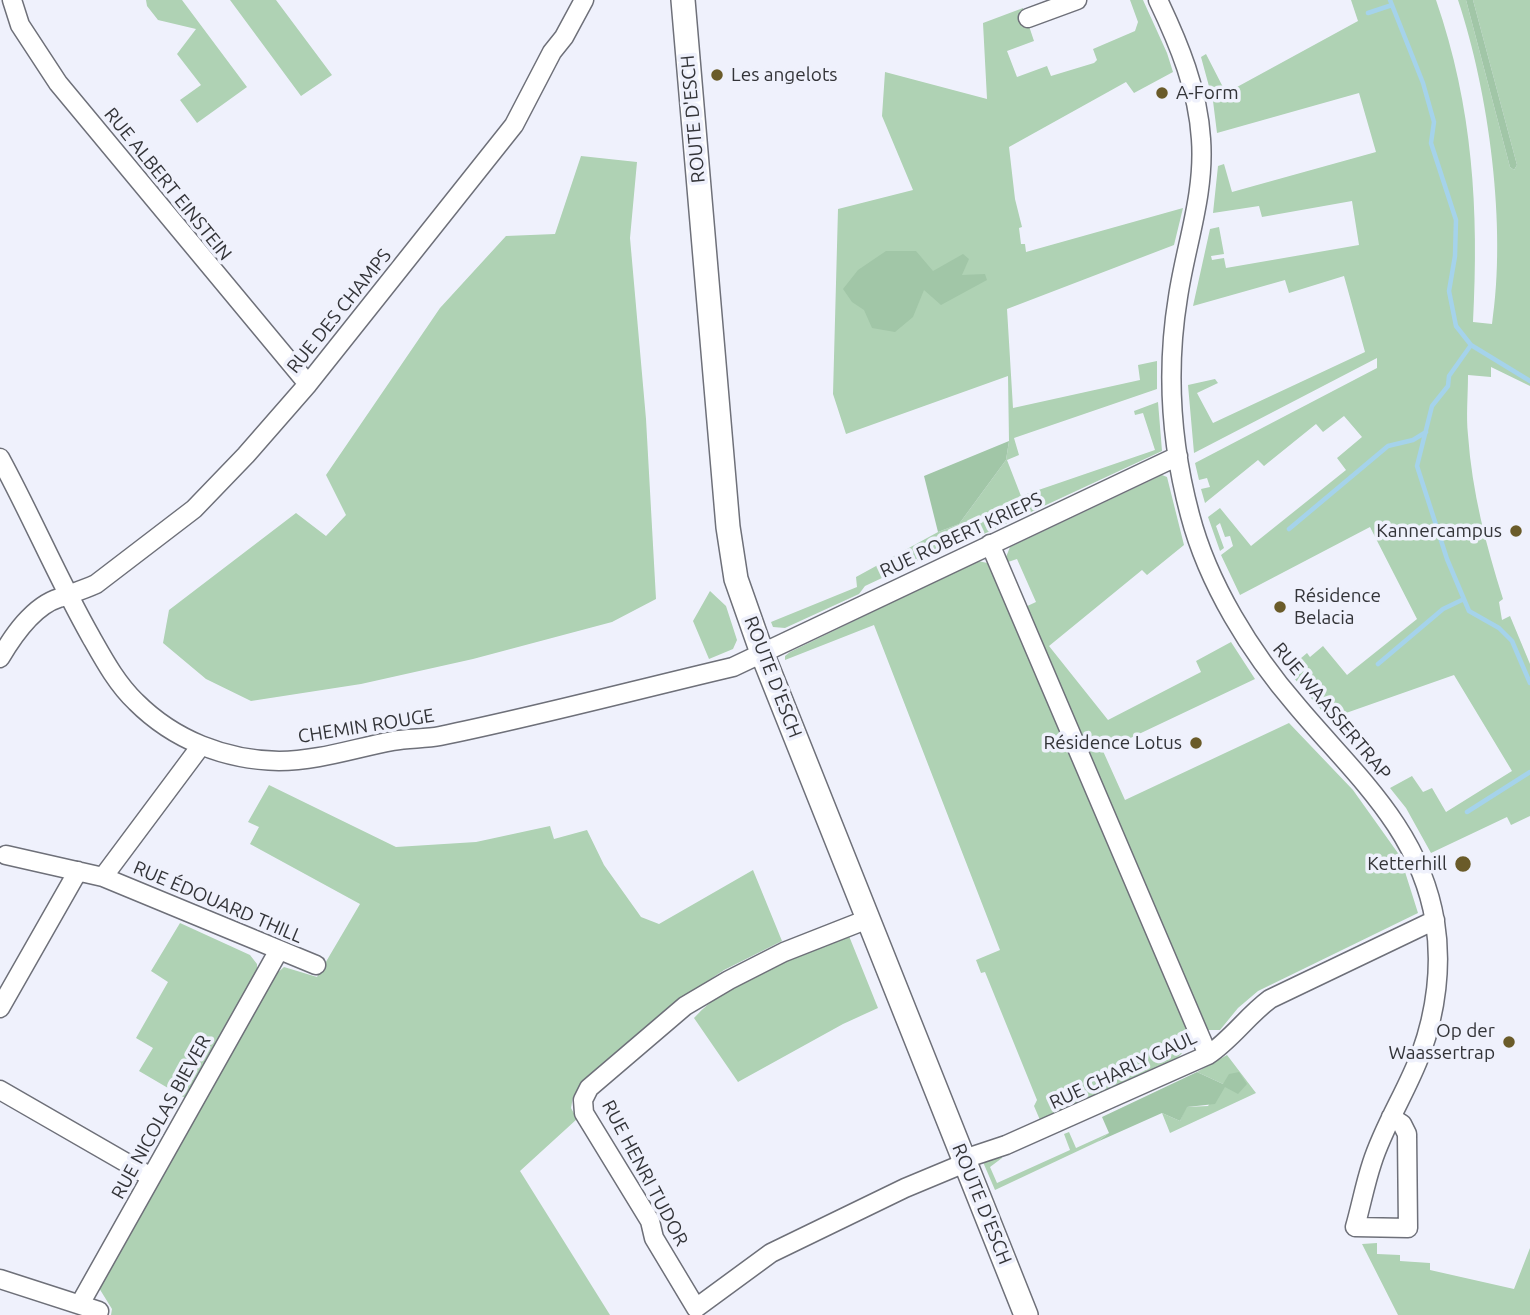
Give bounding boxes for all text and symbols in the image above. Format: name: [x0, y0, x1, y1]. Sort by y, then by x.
street label: ROUTE D'ESCH: [676, 54, 710, 184]
place label: Les angelots: [731, 64, 838, 86]
marker: Les angelots: [709, 67, 725, 83]
place label: A-Form: [1176, 82, 1239, 104]
marker: A-Form: [1154, 85, 1170, 101]
street label: RUE ALBERT EINSTEIN: [99, 103, 237, 265]
street label: RUE DES CHAMPS: [282, 244, 396, 378]
street label: RUE ROBERT KRIEPS: [876, 487, 1046, 583]
place label: Kannercampus: [1376, 520, 1502, 542]
marker: Kannercampus: [1508, 523, 1524, 539]
place label: Résidence Belacia: [1294, 585, 1381, 629]
marker: Résidence Belacia: [1272, 599, 1288, 615]
street label: ROUTE D'ESCH: [739, 613, 807, 741]
street label: RUE WAASSERTRAP: [1268, 638, 1396, 784]
street label: CHEMIN ROUGE: [296, 704, 436, 748]
place label: Résidence Lotus: [1043, 732, 1182, 754]
marker: Résidence Lotus: [1188, 735, 1204, 751]
place label: Ketterhill: [1367, 853, 1447, 875]
marker: Ketterhill: [1453, 854, 1473, 874]
street label: RUE ÉDOUARD THILL: [130, 856, 306, 948]
place label: Op der Waassertrap: [1389, 1020, 1495, 1064]
street label: RUE CHARLY GAUL: [1046, 1026, 1200, 1114]
street label: RUE NICOLAS BIEVER: [106, 1031, 216, 1203]
marker: Op der Waassertrap: [1501, 1034, 1517, 1050]
street label: RUE HENRI TUDOR: [597, 1096, 693, 1250]
street label: ROUTE D'ESCH: [947, 1140, 1017, 1268]

